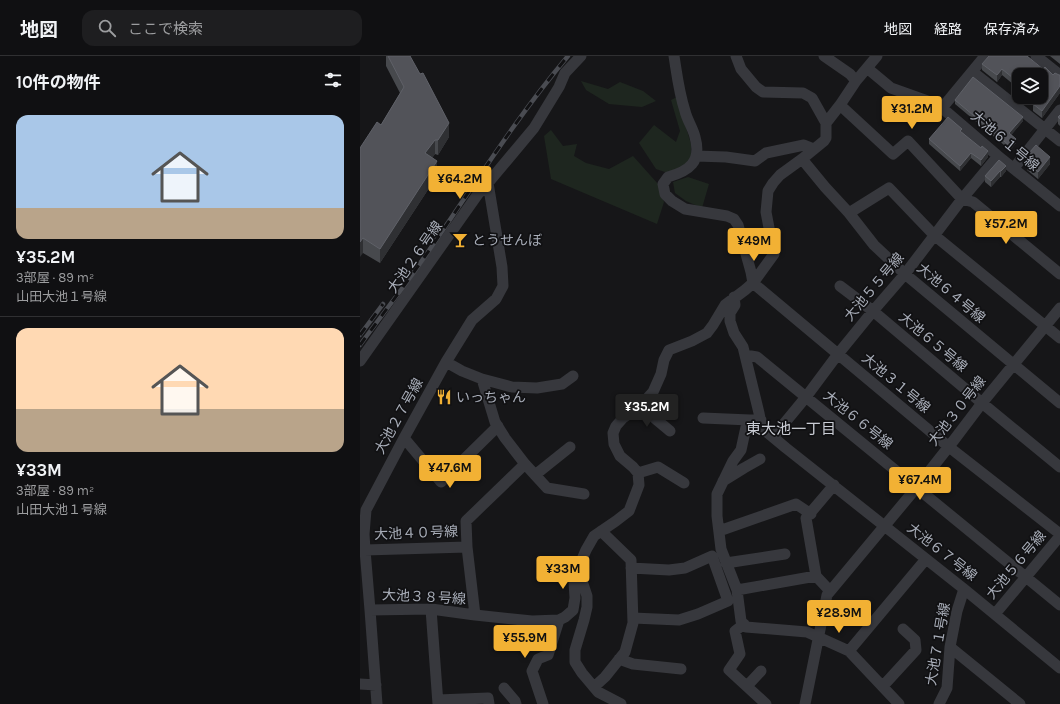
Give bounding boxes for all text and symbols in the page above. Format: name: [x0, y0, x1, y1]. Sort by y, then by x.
search box: [82, 10, 362, 46]
icon: search: [96, 17, 118, 39]
text: 地図: [20, 19, 58, 41]
text: ここで検索: [128, 20, 203, 38]
text: 地図: [884, 21, 912, 38]
text: 経路: [934, 21, 962, 38]
text: 保存済み: [984, 21, 1040, 38]
map controls: [1012, 68, 1048, 104]
button: layers: [1012, 68, 1048, 104]
icon: filters: [322, 69, 344, 91]
text: 10件の物件: [16, 72, 101, 92]
pin: ¥31.2M: [879, 96, 945, 130]
text: ¥31.2M: [891, 101, 933, 116]
street label: 大池６１号線: [967, 107, 1043, 175]
icon: home: [144, 141, 216, 213]
pin: ¥64.2M: [427, 166, 493, 200]
text: ¥64.2M: [437, 171, 483, 186]
pin: ¥57.2M: [973, 211, 1039, 245]
text: ¥57.2M: [984, 216, 1028, 231]
street label: 大池２６号線: [384, 218, 446, 296]
pin: ¥49M: [730, 228, 778, 262]
bar icon: とうせんぼ: [451, 231, 469, 249]
place label: とうせんぼ: [472, 232, 542, 249]
text: ¥49M: [737, 233, 771, 248]
text: ¥35.2M: [16, 247, 75, 267]
street label: 大池５５号線: [840, 249, 908, 325]
street label: 大池６４号線: [913, 259, 989, 327]
text: 3部屋 · 89 m²: [16, 270, 94, 285]
text: 山田大池１号線: [16, 289, 107, 304]
street label: 大池６５号線: [895, 308, 971, 376]
street label: 大池３１号線: [858, 349, 934, 417]
icon: home: [144, 354, 216, 426]
street label: 大池３０号線: [924, 373, 990, 449]
street label: 大池２７号線: [371, 375, 427, 457]
street label: 大池６６号線: [820, 387, 896, 453]
restaurant icon: いっちゃん: [435, 388, 453, 406]
place label: いっちゃん: [456, 389, 526, 406]
pin: ¥35.2M: [614, 394, 680, 428]
text: ¥35.2M: [624, 399, 670, 414]
district label: 東大池一丁目: [746, 420, 836, 438]
pin: ¥47.6M: [417, 455, 483, 489]
text: ¥33M: [16, 460, 62, 480]
text: ¥47.6M: [428, 460, 472, 475]
pin: ¥67.4M: [887, 467, 953, 501]
text: ¥67.4M: [898, 472, 942, 487]
text: 3部屋 · 89 m²: [16, 483, 94, 498]
text: 山田大池１号線: [16, 502, 107, 517]
street label: 大池６７号線: [904, 519, 980, 585]
street label: 大池４０号線: [374, 523, 458, 543]
street label: 大池５６号線: [982, 527, 1050, 603]
pin: ¥33M: [539, 556, 587, 590]
text: ¥33M: [545, 561, 581, 576]
street label: 大池３８号線: [382, 586, 466, 608]
pin: ¥28.9M: [806, 600, 872, 634]
street label: 大池７１号線: [922, 601, 954, 687]
text: ¥28.9M: [816, 605, 862, 620]
pin: ¥55.9M: [492, 625, 558, 659]
text: ¥55.9M: [503, 630, 547, 645]

